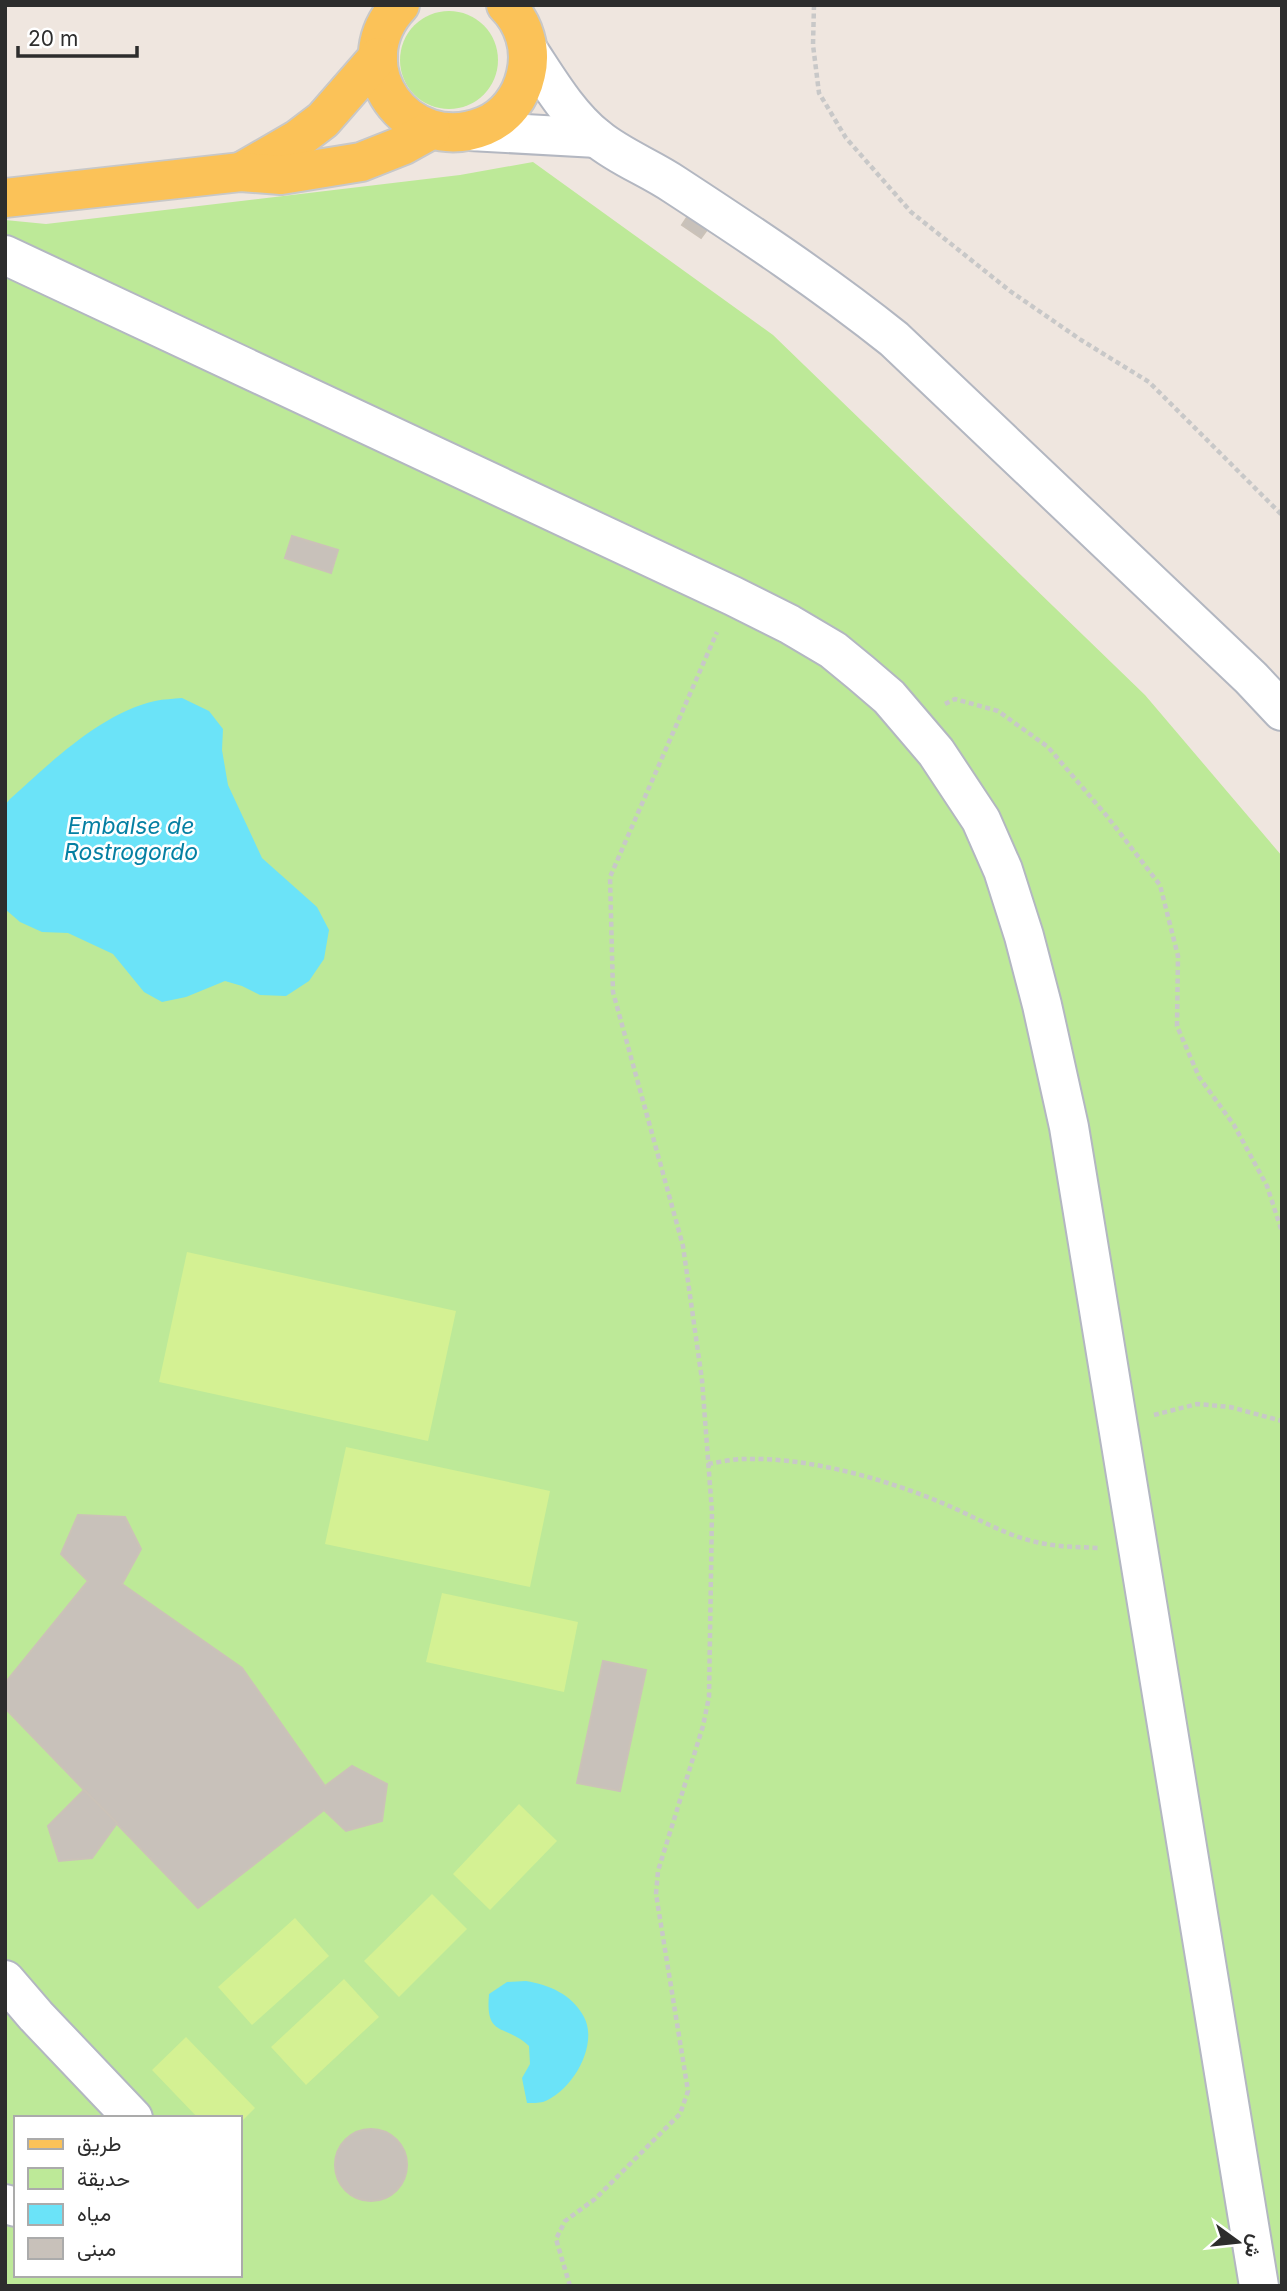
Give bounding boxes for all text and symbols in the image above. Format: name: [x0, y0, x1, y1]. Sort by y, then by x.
scale bar: [18, 14, 136, 58]
text: 20 m: [28, 26, 78, 51]
water label: Embalse de Rostrogordo: [64, 812, 198, 866]
legend: [14, 2116, 242, 2277]
text: طريق: [77, 2131, 122, 2157]
text: حديقة: [77, 2166, 130, 2191]
text: مياه: [77, 2201, 111, 2226]
north arrow: [1203, 2207, 1273, 2277]
text: ش: [1240, 2232, 1268, 2260]
text: مبنى: [77, 2236, 116, 2261]

